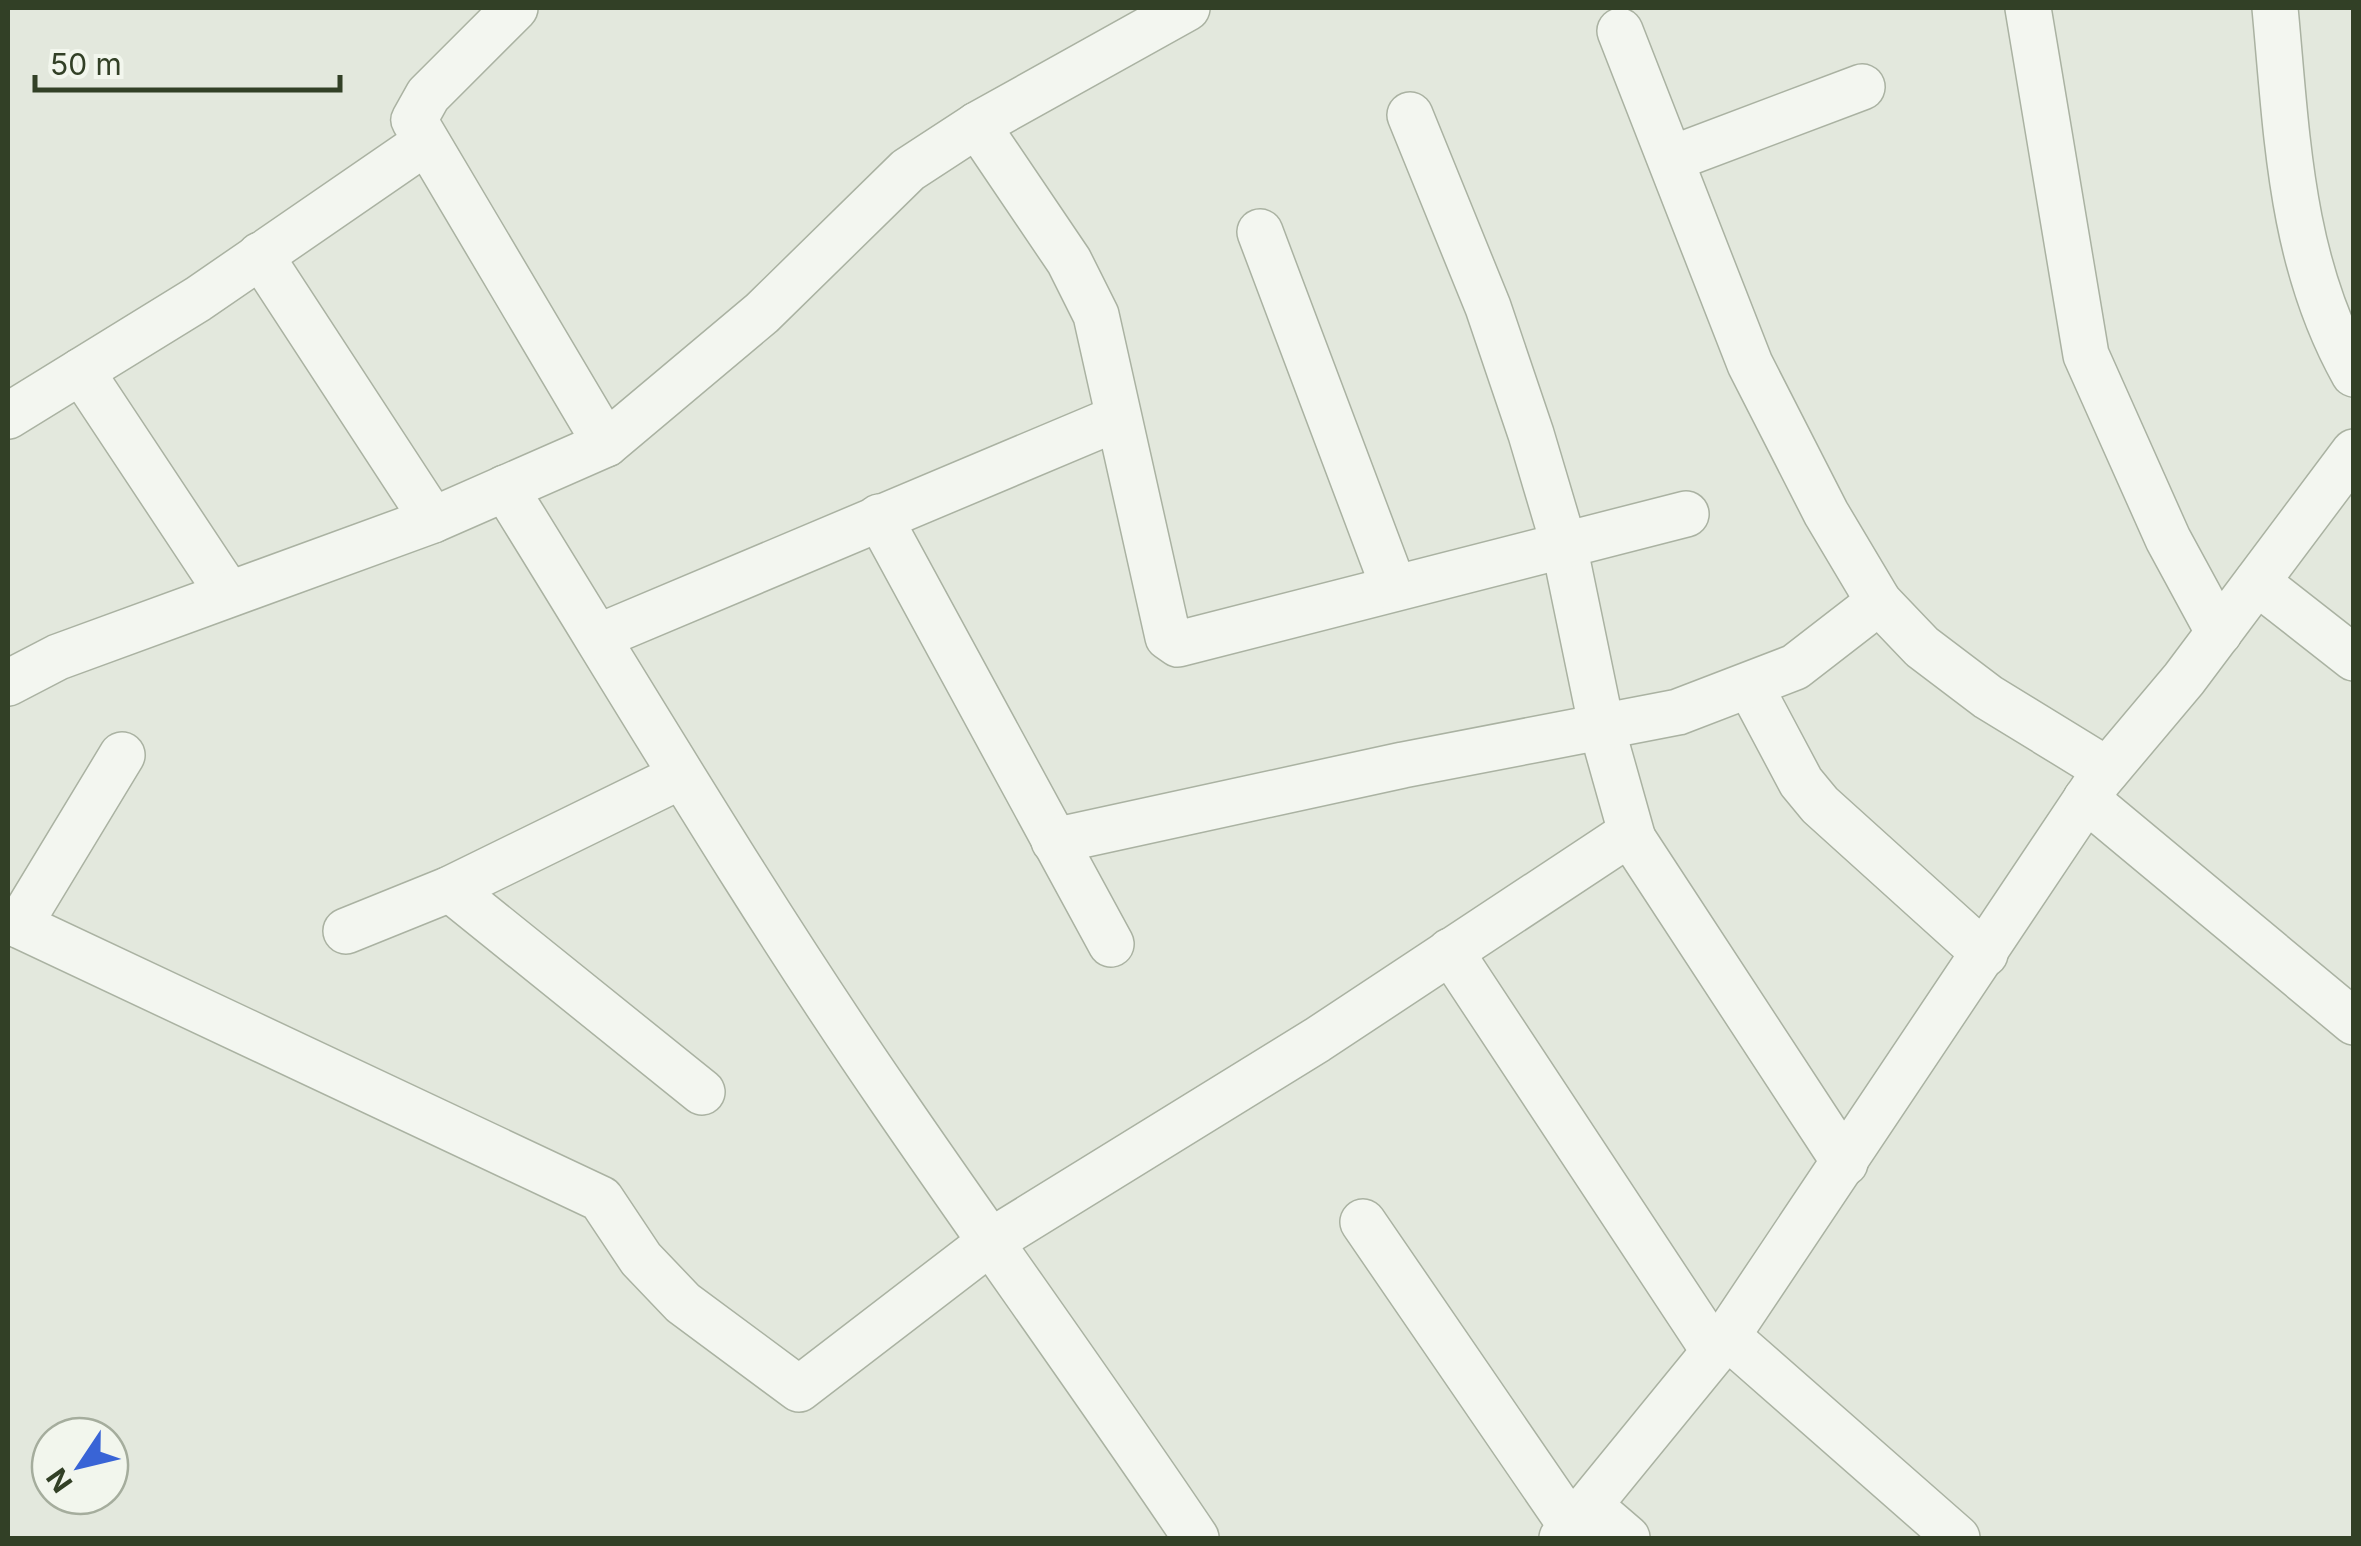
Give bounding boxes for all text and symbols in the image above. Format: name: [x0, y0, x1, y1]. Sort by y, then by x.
scale bar: [35, 30, 340, 92]
text: 50 m: [50, 46, 122, 82]
north arrow: [30, 1416, 130, 1516]
text: N: [39, 1462, 80, 1499]

